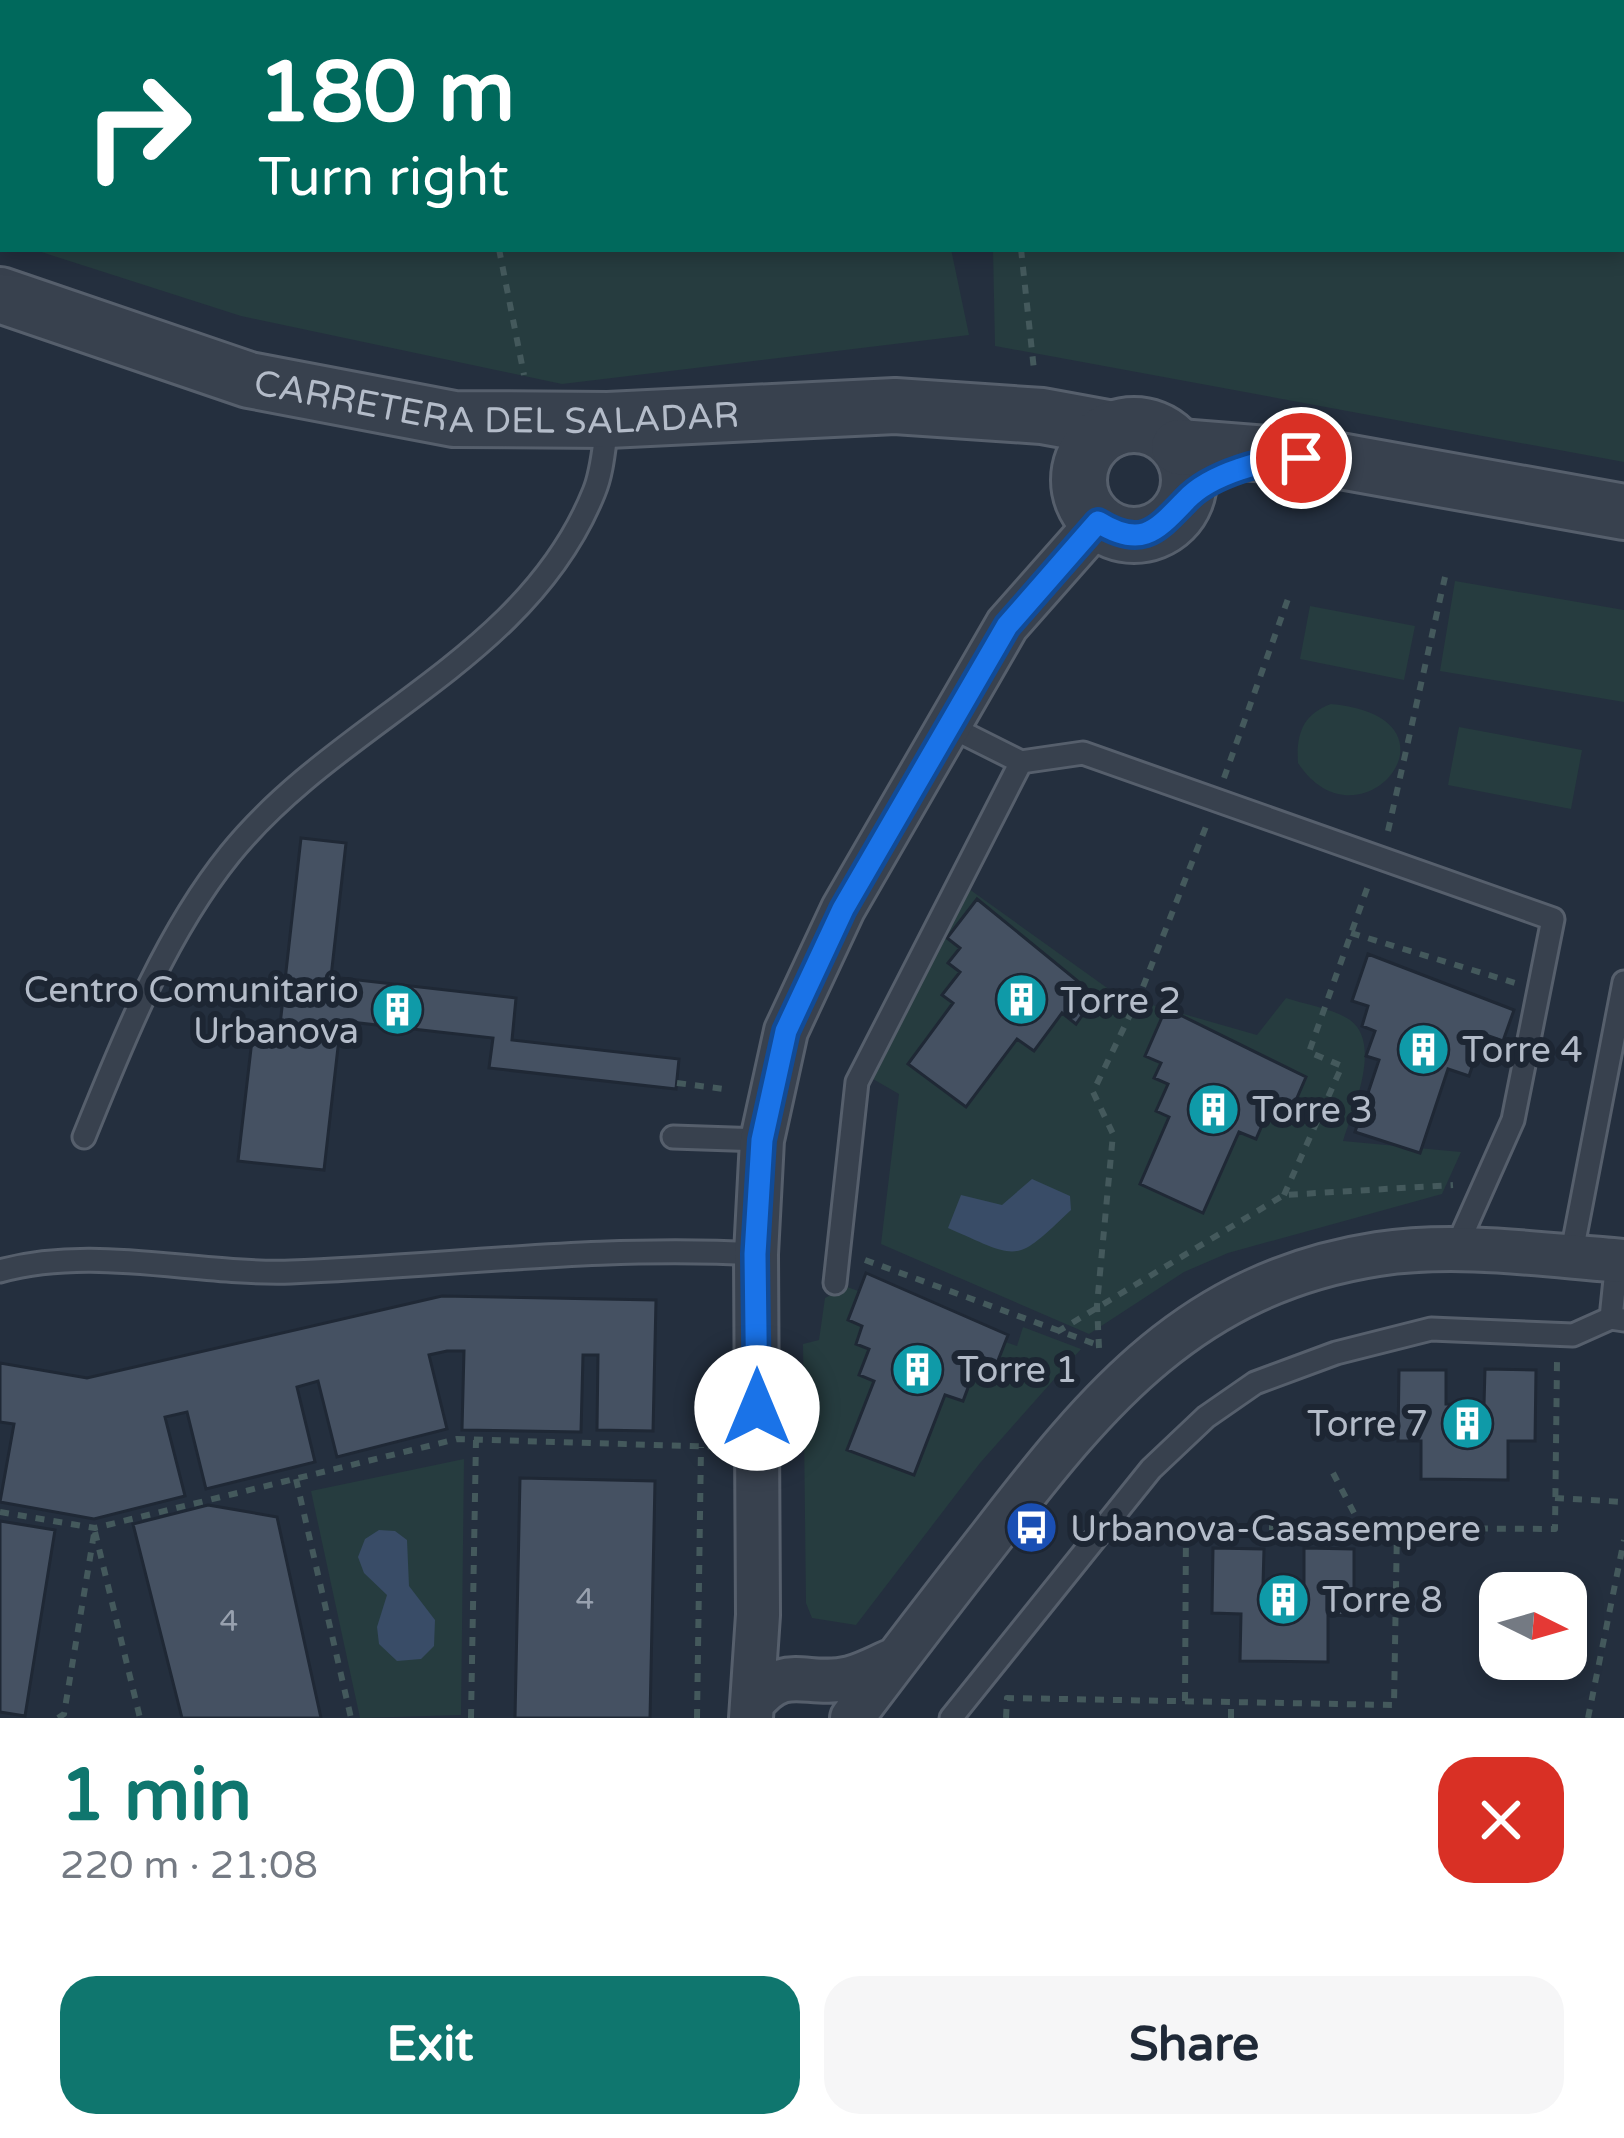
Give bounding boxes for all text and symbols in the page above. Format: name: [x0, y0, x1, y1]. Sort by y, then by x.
text: 180 m: [258, 43, 515, 144]
icon: right: [60, 48, 216, 204]
text: Turn right: [258, 145, 509, 210]
street label: CARRETERA DEL SALADAR: [250, 361, 740, 443]
pin: [1250, 407, 1352, 509]
icon: arrive: [1268, 425, 1334, 491]
place label: Centro Comunitario Urbanova: [24, 969, 359, 1053]
building icon: Torre 2: [993, 972, 1049, 1028]
place label: Torre 2: [1060, 980, 1181, 1023]
building icon: Centro Comunitario Urbanova: [370, 982, 426, 1038]
building icon: Torre 4: [1395, 1021, 1451, 1077]
place label: Torre 4: [1462, 1029, 1583, 1072]
building icon: Torre 3: [1185, 1081, 1241, 1137]
place label: Torre 3: [1252, 1089, 1373, 1132]
building icon: Torre 1: [890, 1341, 946, 1397]
position arrow: [694, 1345, 820, 1471]
place label: Torre 1: [957, 1349, 1078, 1392]
building icon: Torre 7: [1439, 1395, 1495, 1451]
place label: Torre 7: [1307, 1403, 1428, 1446]
bus stop icon: Urbanova-Casasempere: [1003, 1500, 1059, 1556]
place label: Urbanova-Casasempere: [1070, 1508, 1481, 1551]
building icon: Torre 8: [1255, 1571, 1311, 1627]
north arrow: [1479, 1572, 1587, 1680]
map controls: [1479, 1572, 1587, 1680]
place label: Torre 8: [1322, 1579, 1443, 1622]
house number: 4: [576, 1581, 594, 1618]
house number: 4: [220, 1603, 238, 1640]
text: 1 min: [60, 1753, 252, 1840]
button: close: [1438, 1757, 1564, 1883]
text: 220 m · 21:08: [60, 1842, 318, 1889]
button: Exit: [60, 1976, 800, 2114]
button: Share: [824, 1976, 1564, 2114]

